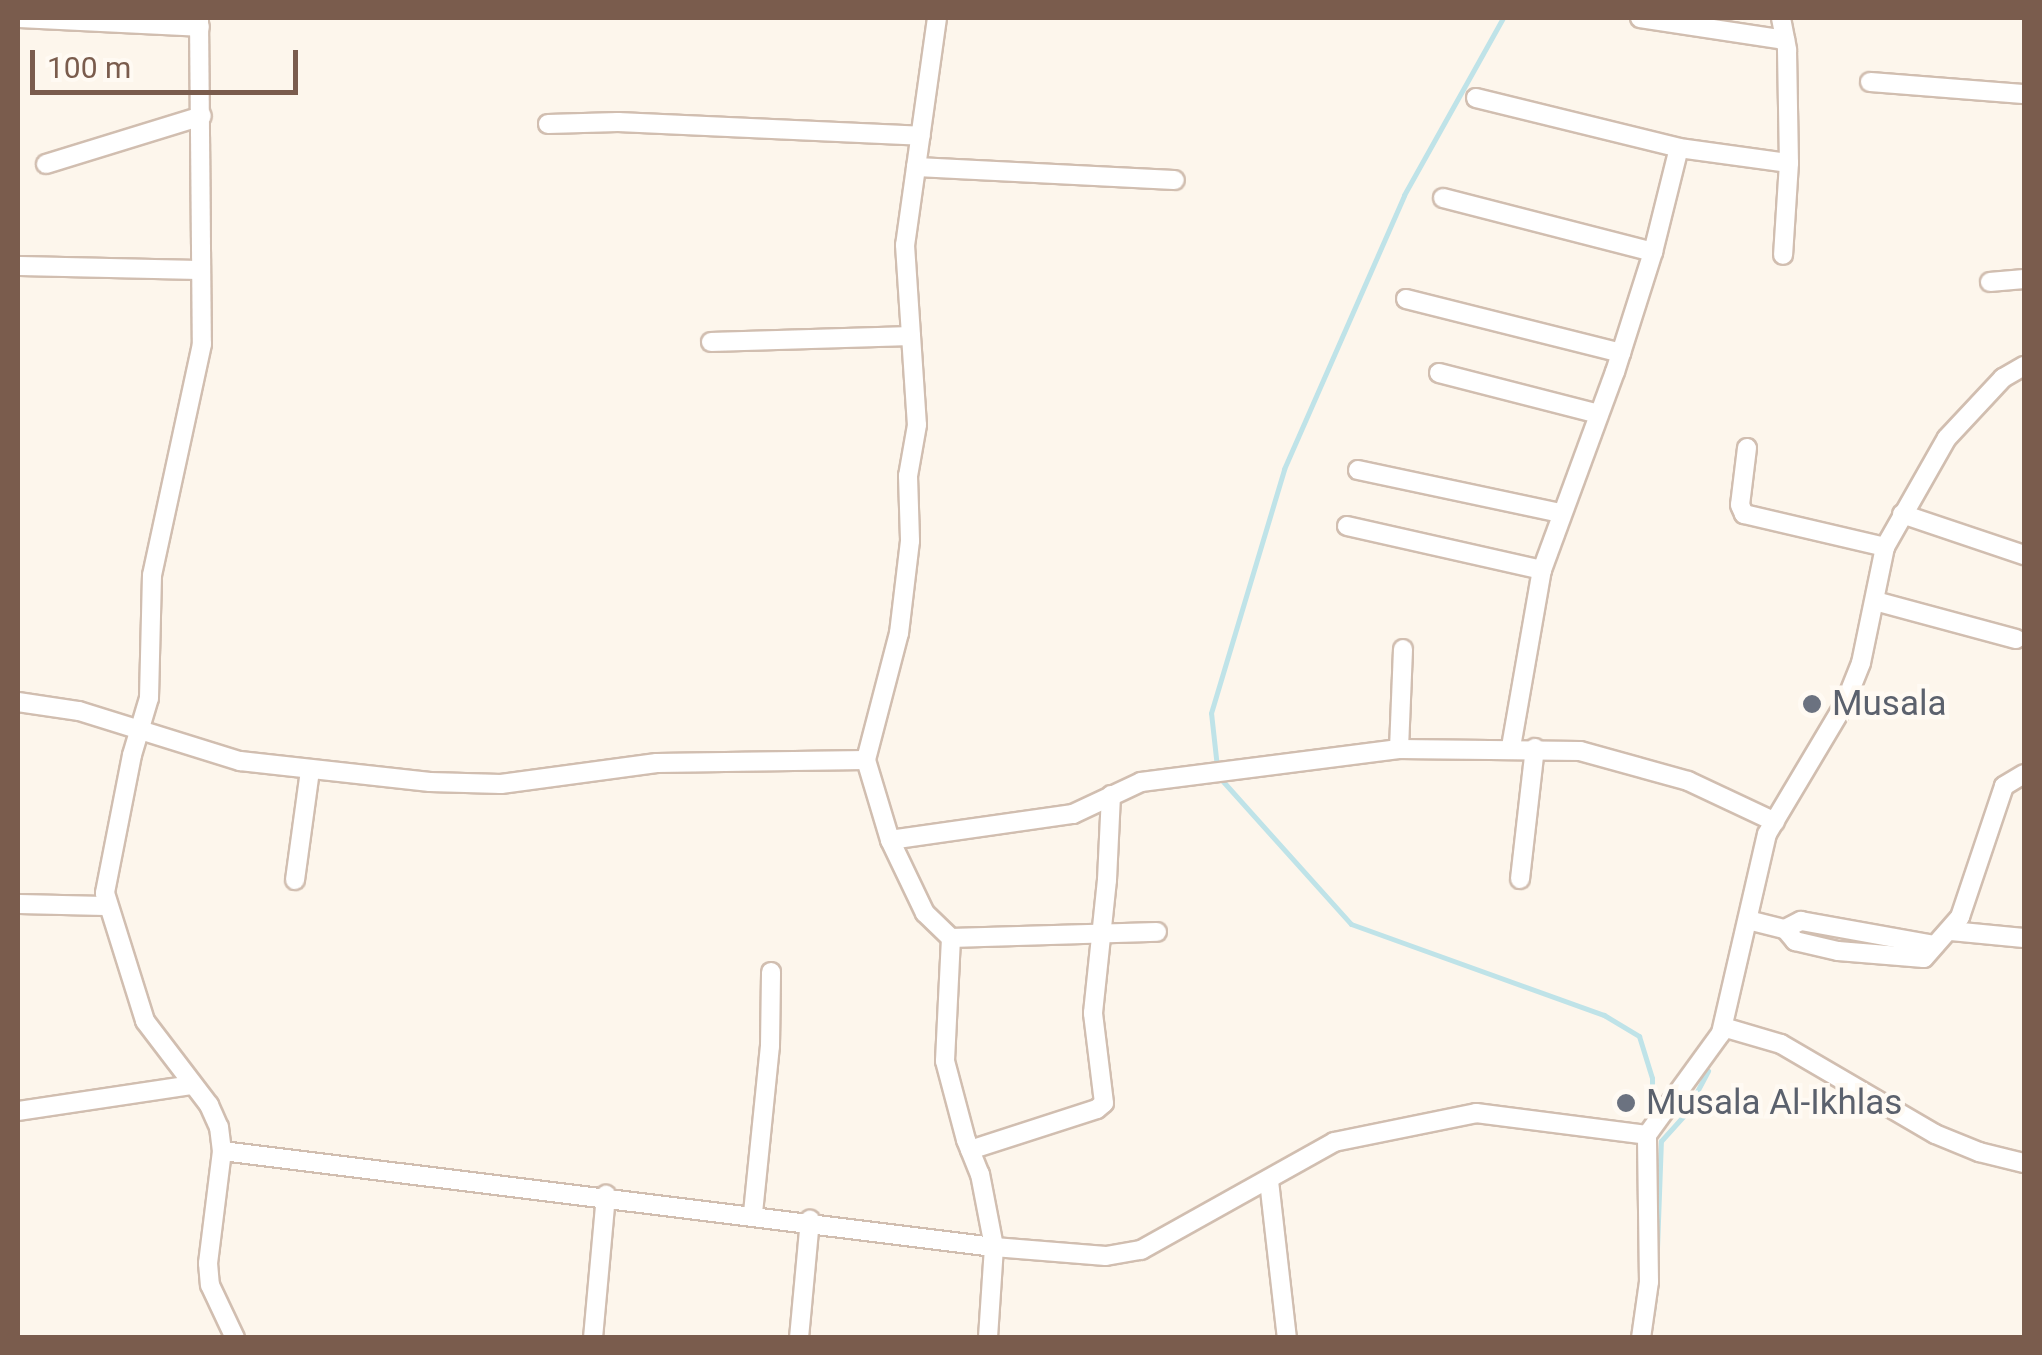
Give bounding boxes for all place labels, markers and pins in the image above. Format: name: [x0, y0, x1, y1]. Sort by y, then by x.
place label: Musala: [1832, 683, 1947, 725]
marker: Musala: [1801, 693, 1823, 715]
place label: Musala Al-Ikhlas: [1646, 1082, 1902, 1124]
marker: Musala Al-Ikhlas: [1615, 1092, 1637, 1114]

